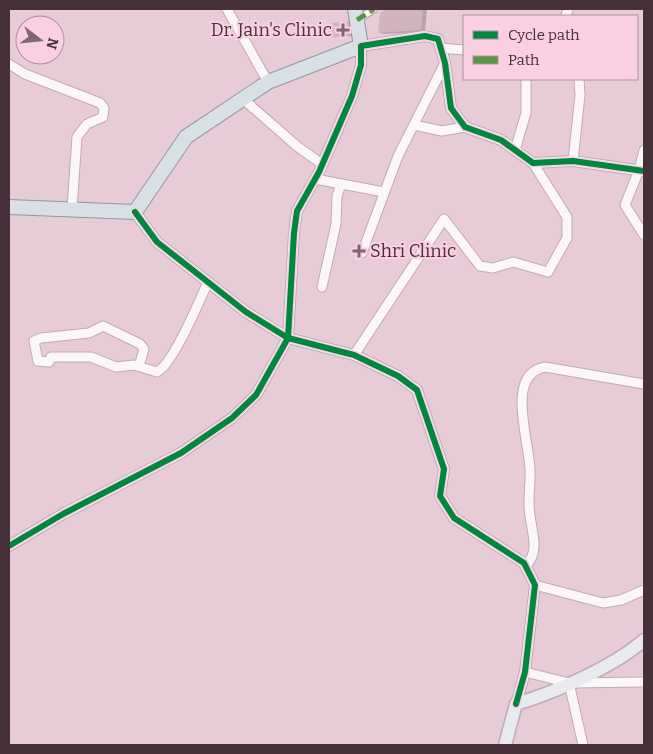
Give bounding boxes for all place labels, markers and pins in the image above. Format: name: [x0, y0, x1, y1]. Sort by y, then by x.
place label: Dr. Jain's Clinic: [211, 19, 332, 41]
marker: Dr. Jain's Clinic: [336, 23, 350, 37]
place label: Shri Clinic: [370, 240, 456, 262]
marker: Shri Clinic: [352, 244, 366, 258]

